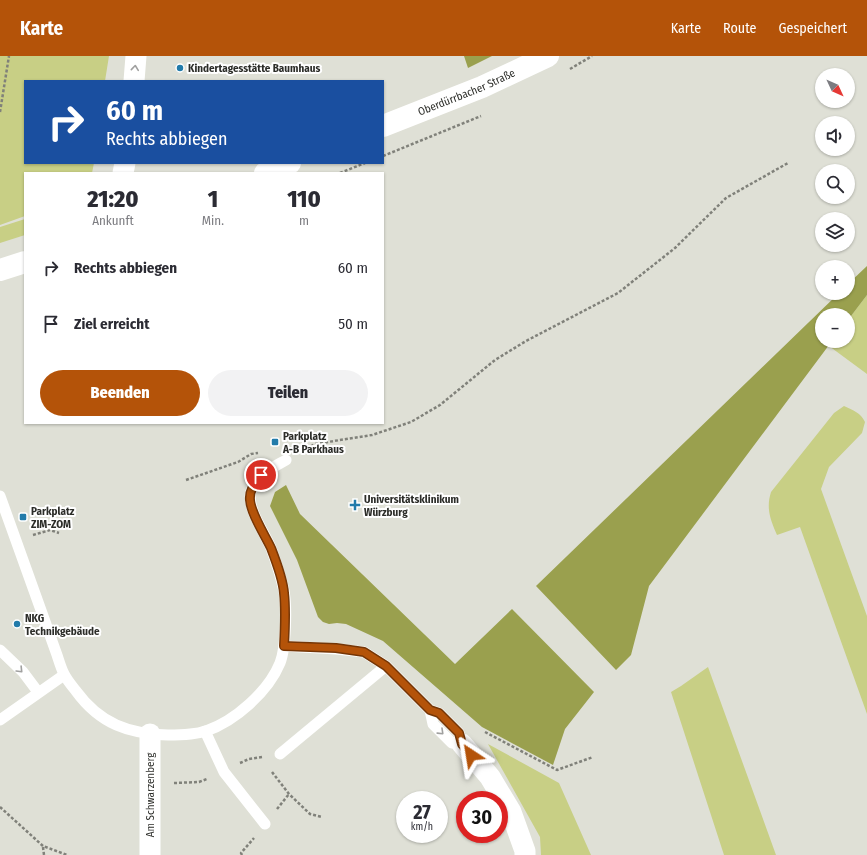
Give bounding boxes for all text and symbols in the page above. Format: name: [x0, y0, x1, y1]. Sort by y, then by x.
text: Karte: [20, 17, 63, 40]
text: Karte: [671, 20, 701, 37]
text: Route: [723, 20, 756, 37]
text: Gespeichert: [778, 20, 847, 37]
place label: Kindertagesstätte Baumhaus: [188, 62, 320, 75]
marker: Kindertagesstätte Baumhaus: [175, 63, 185, 73]
one-way arrow: [130, 65, 139, 72]
street label: Oberdürrbacher Straße: [416, 66, 517, 118]
north arrow: [815, 68, 855, 108]
map controls: [815, 68, 855, 348]
text: 60 m: [106, 94, 163, 127]
icon: right: [40, 96, 92, 148]
button: sound: [815, 116, 855, 156]
text: Rechts abbiegen: [106, 128, 227, 150]
button: search: [815, 164, 855, 204]
text: 21:20: [87, 185, 139, 213]
text: 1: [208, 185, 218, 213]
text: 110: [287, 185, 321, 213]
button: layers: [815, 212, 855, 252]
text: Ankunft: [92, 213, 134, 228]
text: Min.: [202, 213, 224, 228]
text: m: [299, 213, 309, 228]
icon: right: [40, 257, 62, 279]
text: Rechts abbiegen: [74, 259, 177, 277]
text: 60 m: [338, 259, 368, 277]
button: +: [815, 260, 855, 300]
button: −: [815, 308, 855, 348]
icon: arrive: [40, 313, 62, 335]
text: Ziel erreicht: [74, 315, 149, 333]
text: 50 m: [338, 315, 368, 333]
button: Beenden: [40, 370, 200, 416]
button: Teilen: [208, 370, 368, 416]
place label: Parkplatz A-B Parkhaus: [282, 430, 344, 456]
marker: Parkplatz A-B Parkhaus: [270, 437, 280, 447]
pin: [244, 458, 278, 492]
icon: arrive: [250, 464, 272, 486]
place label: Universitätsklinikum Würzburg: [364, 493, 459, 519]
marker: Universitätsklinikum Würzburg: [349, 499, 361, 511]
place label: Parkplatz ZIM-ZOM: [31, 505, 75, 531]
marker: Parkplatz ZIM-ZOM: [18, 512, 28, 522]
place label: NKG Technikgebäude: [25, 612, 100, 638]
marker: NKG Technikgebäude: [12, 619, 22, 629]
one-way arrow: [15, 665, 23, 673]
one-way arrow: [436, 727, 444, 735]
position arrow: [450, 734, 492, 776]
street label: Am Schwarzenberg: [144, 752, 157, 837]
speed limit sign: 30: [456, 791, 508, 843]
text: 27: [413, 800, 431, 824]
text: km/h: [411, 821, 433, 833]

